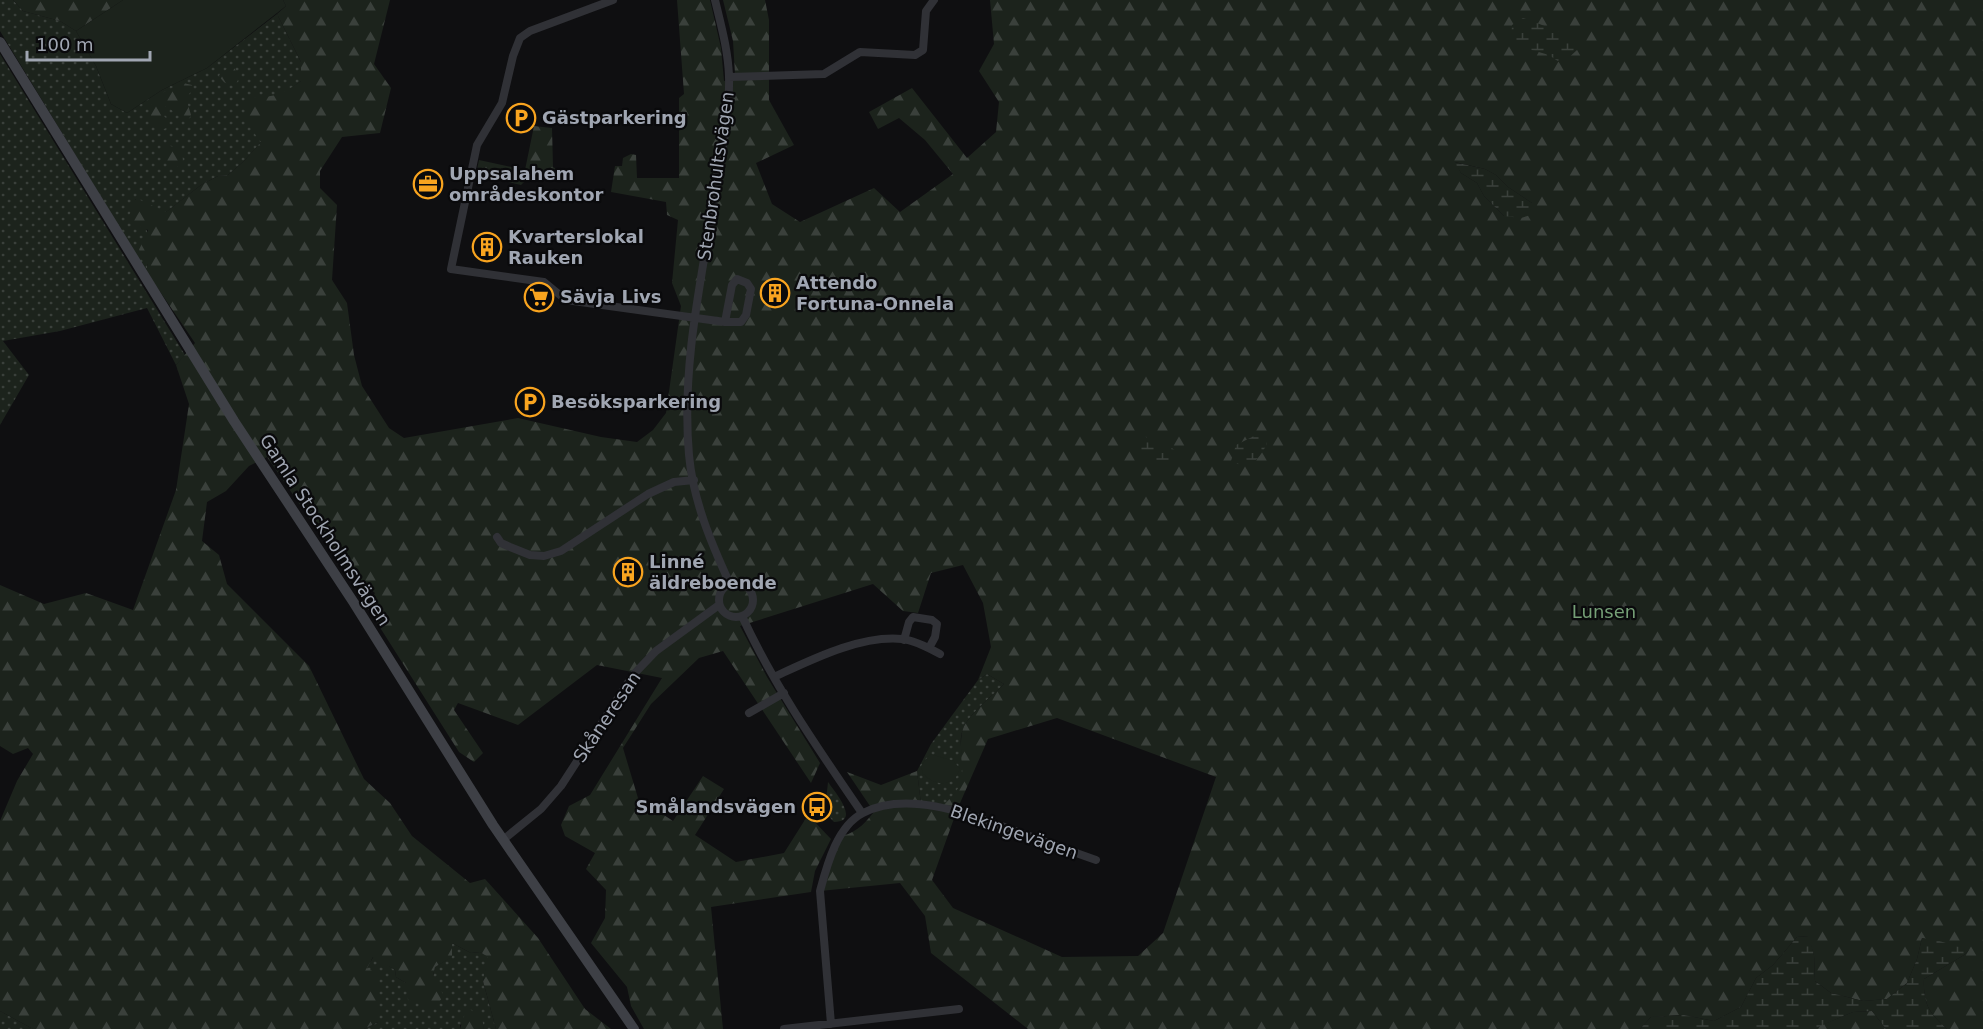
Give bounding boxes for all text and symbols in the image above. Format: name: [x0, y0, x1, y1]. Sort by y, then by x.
scale bar: [27, 24, 150, 62]
text: 100 m: [36, 34, 94, 55]
street label: Stenbrohultsvägen: [693, 90, 738, 262]
parking icon: Gästparkering: [505, 102, 537, 134]
place label: Gästparkering: [542, 107, 687, 128]
place label: Uppsalahem områdeskontor: [449, 163, 604, 205]
office icon: Uppsalahem områdeskontor: [412, 168, 444, 200]
place label: Kvarterslokal Rauken: [508, 226, 644, 268]
building icon: Kvarterslokal Rauken: [471, 231, 503, 263]
place label: Attendo Fortuna-Onnela: [796, 272, 954, 314]
building icon: Attendo Fortuna-Onnela: [759, 277, 791, 309]
supermarket icon: Sävja Livs: [523, 281, 555, 313]
place label: Sävja Livs: [560, 286, 662, 307]
parking icon: Besöksparkering: [514, 386, 546, 418]
place label: Besöksparkering: [551, 391, 721, 412]
street label: Gamla Stockholmsvägen: [256, 430, 395, 629]
place label: Linné äldreboende: [649, 551, 777, 593]
building icon: Linné äldreboende: [612, 556, 644, 588]
park label: Lunsen: [1572, 601, 1636, 622]
street label: Skåneresan: [569, 667, 645, 766]
bus stop icon: Smålandsvägen: [801, 791, 833, 823]
place label: Smålandsvägen: [636, 796, 796, 817]
street label: Blekingevägen: [948, 800, 1081, 863]

